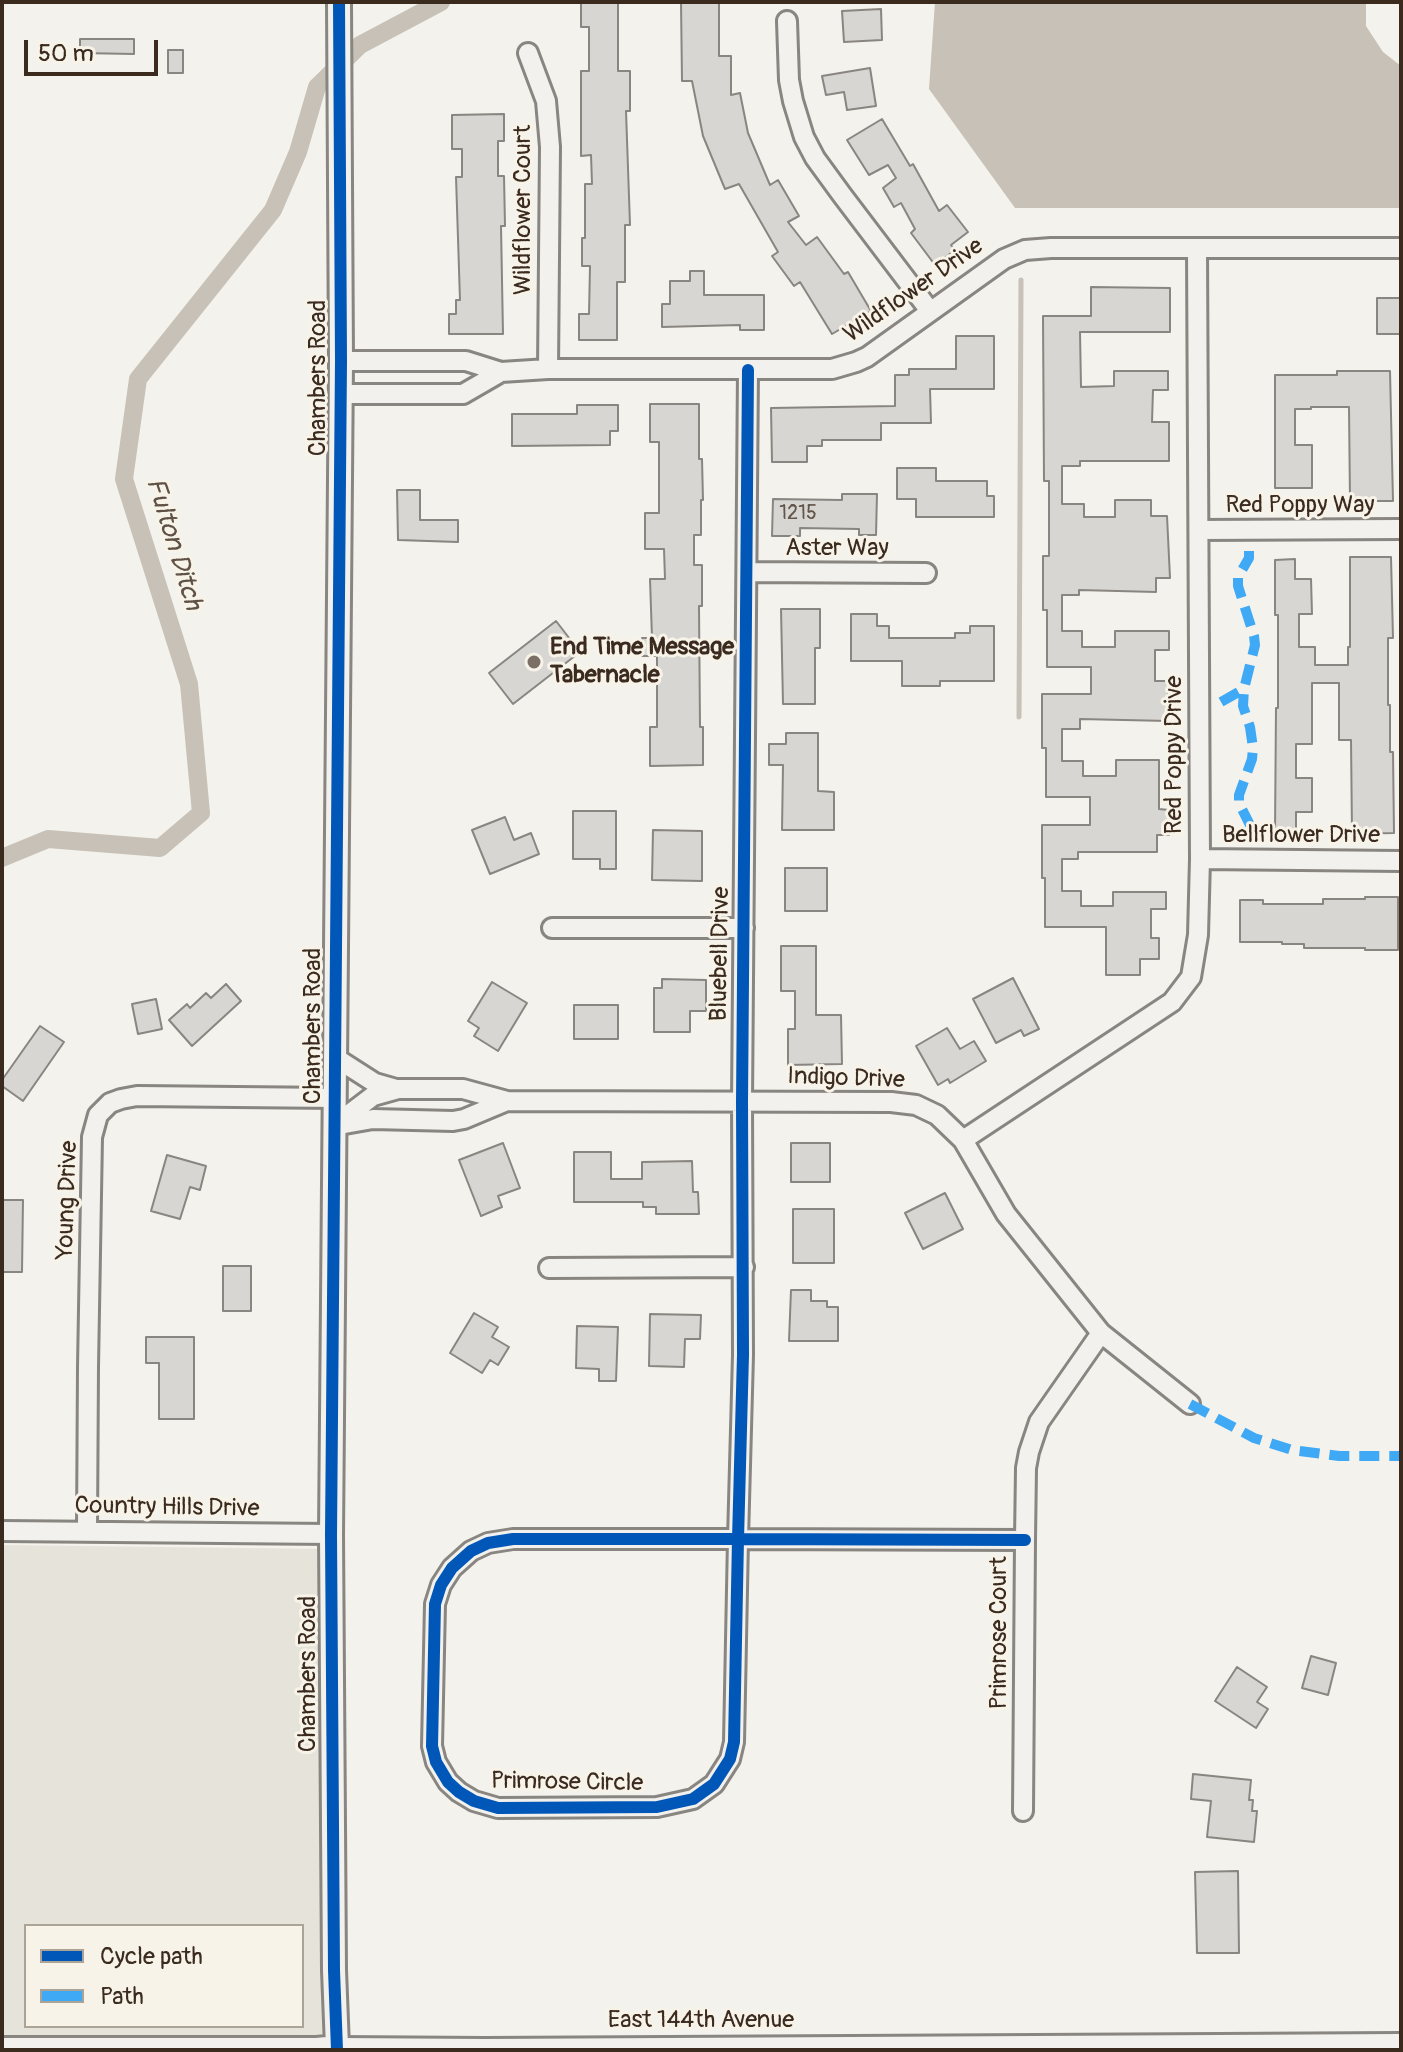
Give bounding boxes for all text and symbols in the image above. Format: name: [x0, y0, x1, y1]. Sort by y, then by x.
scale bar: [28, 24, 162, 74]
text: 50 m: [38, 39, 94, 68]
street label: Wildflower Court: [510, 125, 538, 295]
street label: Wildflower Drive: [839, 232, 989, 350]
street label: Chambers Road: [305, 300, 333, 456]
water label: Fulton Ditch: [138, 474, 208, 614]
street label: Red Poppy Way: [1225, 492, 1375, 520]
house number: 1215: [779, 502, 817, 526]
street label: Aster Way: [785, 535, 889, 563]
place label: End Time Message Tabernacle: [550, 634, 734, 690]
marker: End Time Message Tabernacle: [525, 653, 543, 671]
street label: Red Poppy Drive: [1161, 676, 1189, 834]
street label: Bellflower Drive: [1222, 822, 1380, 850]
street label: Bluebell Drive: [705, 886, 737, 1022]
street label: Chambers Road: [300, 948, 328, 1104]
street label: Indigo Drive: [787, 1063, 905, 1095]
street label: Young Drive: [52, 1140, 84, 1260]
street label: Country Hills Drive: [74, 1492, 260, 1524]
street label: Primrose Court: [986, 1556, 1014, 1710]
street label: Chambers Road: [295, 1596, 323, 1752]
street label: Primrose Circle: [491, 1767, 643, 1799]
legend: [24, 1924, 304, 2028]
text: Cycle path: [100, 1942, 203, 1971]
text: Path: [100, 1982, 144, 2011]
street label: East 144th Avenue: [608, 2007, 794, 2035]

